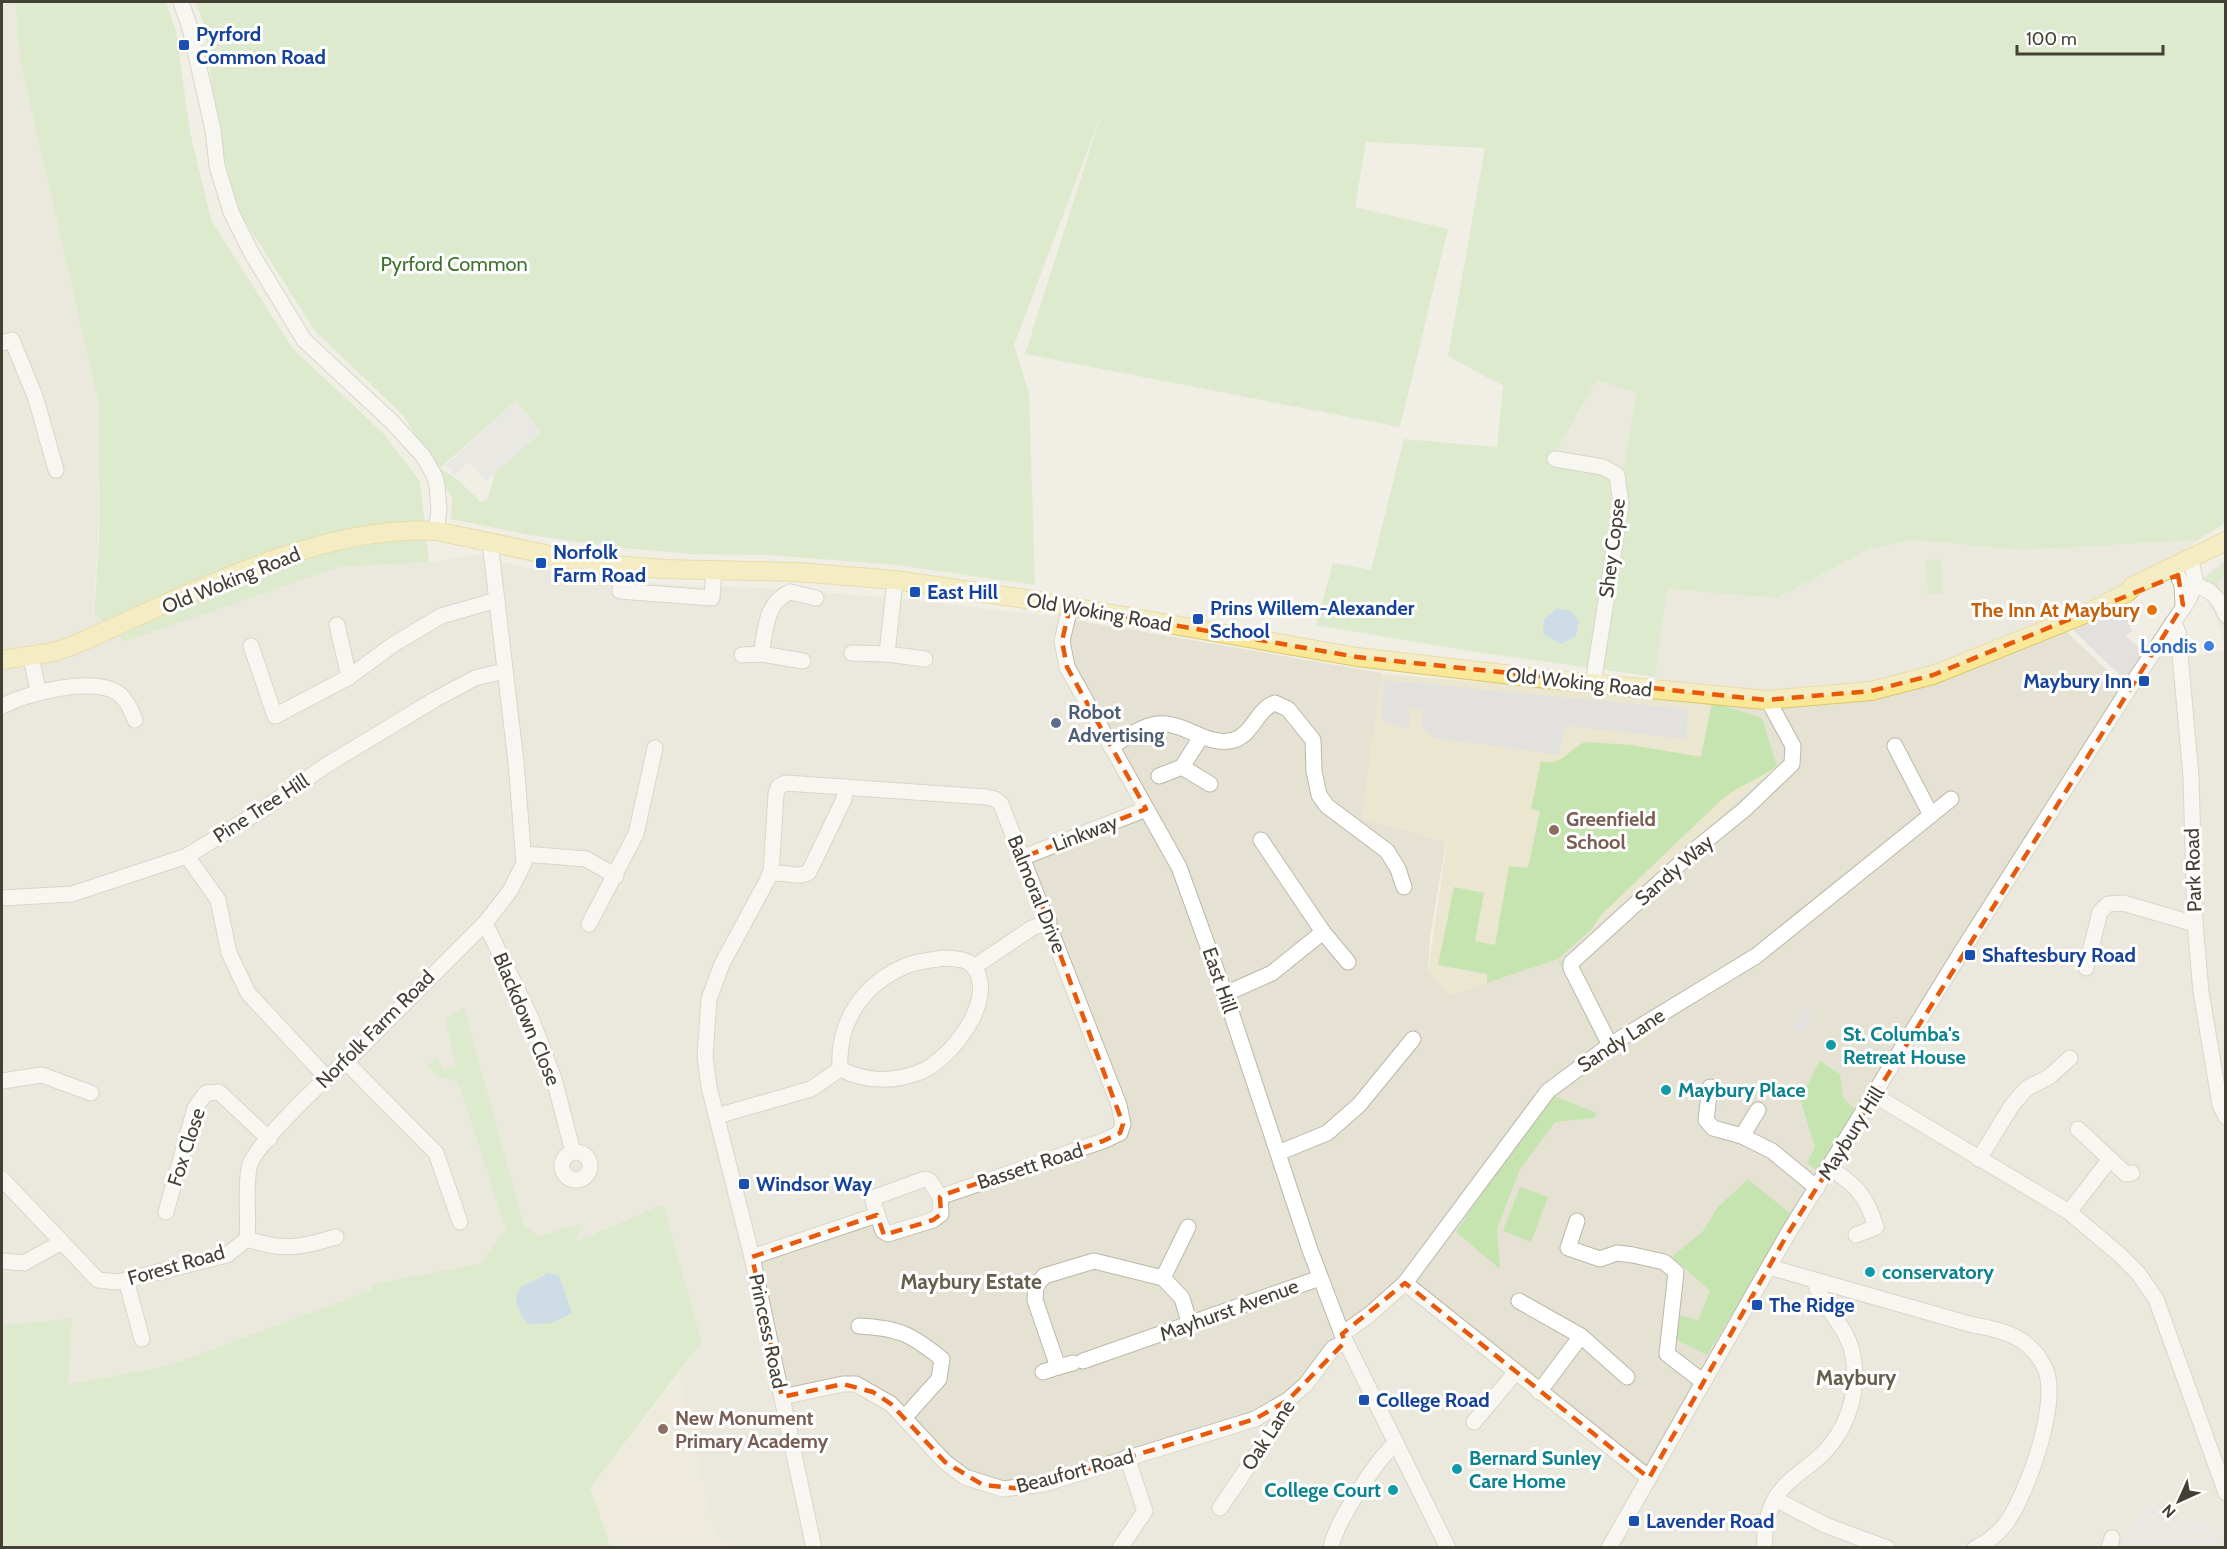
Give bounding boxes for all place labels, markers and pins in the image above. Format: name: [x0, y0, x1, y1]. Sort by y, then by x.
place label: Pyrford Common Road: [196, 22, 326, 69]
marker: Pyrford Common Road: [177, 38, 191, 52]
place label: Norfolk Farm Road: [553, 540, 646, 587]
marker: Norfolk Farm Road: [534, 556, 548, 570]
place label: East Hill: [927, 580, 998, 604]
marker: East Hill: [908, 585, 922, 599]
place label: Prins Willem-Alexander School: [1210, 596, 1415, 643]
place label: The Inn At Maybury: [1971, 598, 2140, 622]
marker: The Inn At Maybury: [2145, 603, 2159, 617]
marker: Prins Willem-Alexander School: [1191, 612, 1205, 626]
place label: Londis: [2140, 634, 2197, 658]
marker: Londis: [2202, 639, 2216, 653]
place label: Maybury Inn: [2023, 669, 2132, 693]
marker: Maybury Inn: [2137, 674, 2151, 688]
place label: Robot Advertising: [1068, 700, 1164, 747]
marker: Robot Advertising: [1049, 716, 1063, 730]
place label: Greenfield School: [1566, 807, 1656, 854]
marker: Greenfield School: [1547, 823, 1561, 837]
place label: Shaftesbury Road: [1982, 943, 2136, 967]
marker: Shaftesbury Road: [1963, 948, 1977, 962]
place label: St. Columba's Retreat House: [1843, 1022, 1966, 1069]
marker: St. Columba's Retreat House: [1824, 1038, 1838, 1052]
place label: Maybury Place: [1678, 1078, 1805, 1102]
marker: Maybury Place: [1659, 1083, 1673, 1097]
place label: Windsor Way: [756, 1172, 872, 1196]
marker: Windsor Way: [737, 1177, 751, 1191]
place label: conservatory: [1882, 1260, 1994, 1284]
marker: conservatory: [1863, 1265, 1877, 1279]
place label: The Ridge: [1769, 1293, 1855, 1317]
marker: The Ridge: [1750, 1298, 1764, 1312]
place label: College Road: [1376, 1388, 1490, 1412]
marker: College Road: [1357, 1393, 1371, 1407]
place label: New Monument Primary Academy: [675, 1406, 828, 1453]
marker: New Monument Primary Academy: [656, 1422, 670, 1436]
place label: Bernard Sunley Care Home: [1469, 1446, 1602, 1493]
marker: Bernard Sunley Care Home: [1450, 1462, 1464, 1476]
place label: College Court: [1264, 1478, 1381, 1502]
marker: College Court: [1386, 1483, 1400, 1497]
place label: Lavender Road: [1646, 1509, 1774, 1533]
marker: Lavender Road: [1627, 1514, 1641, 1528]

